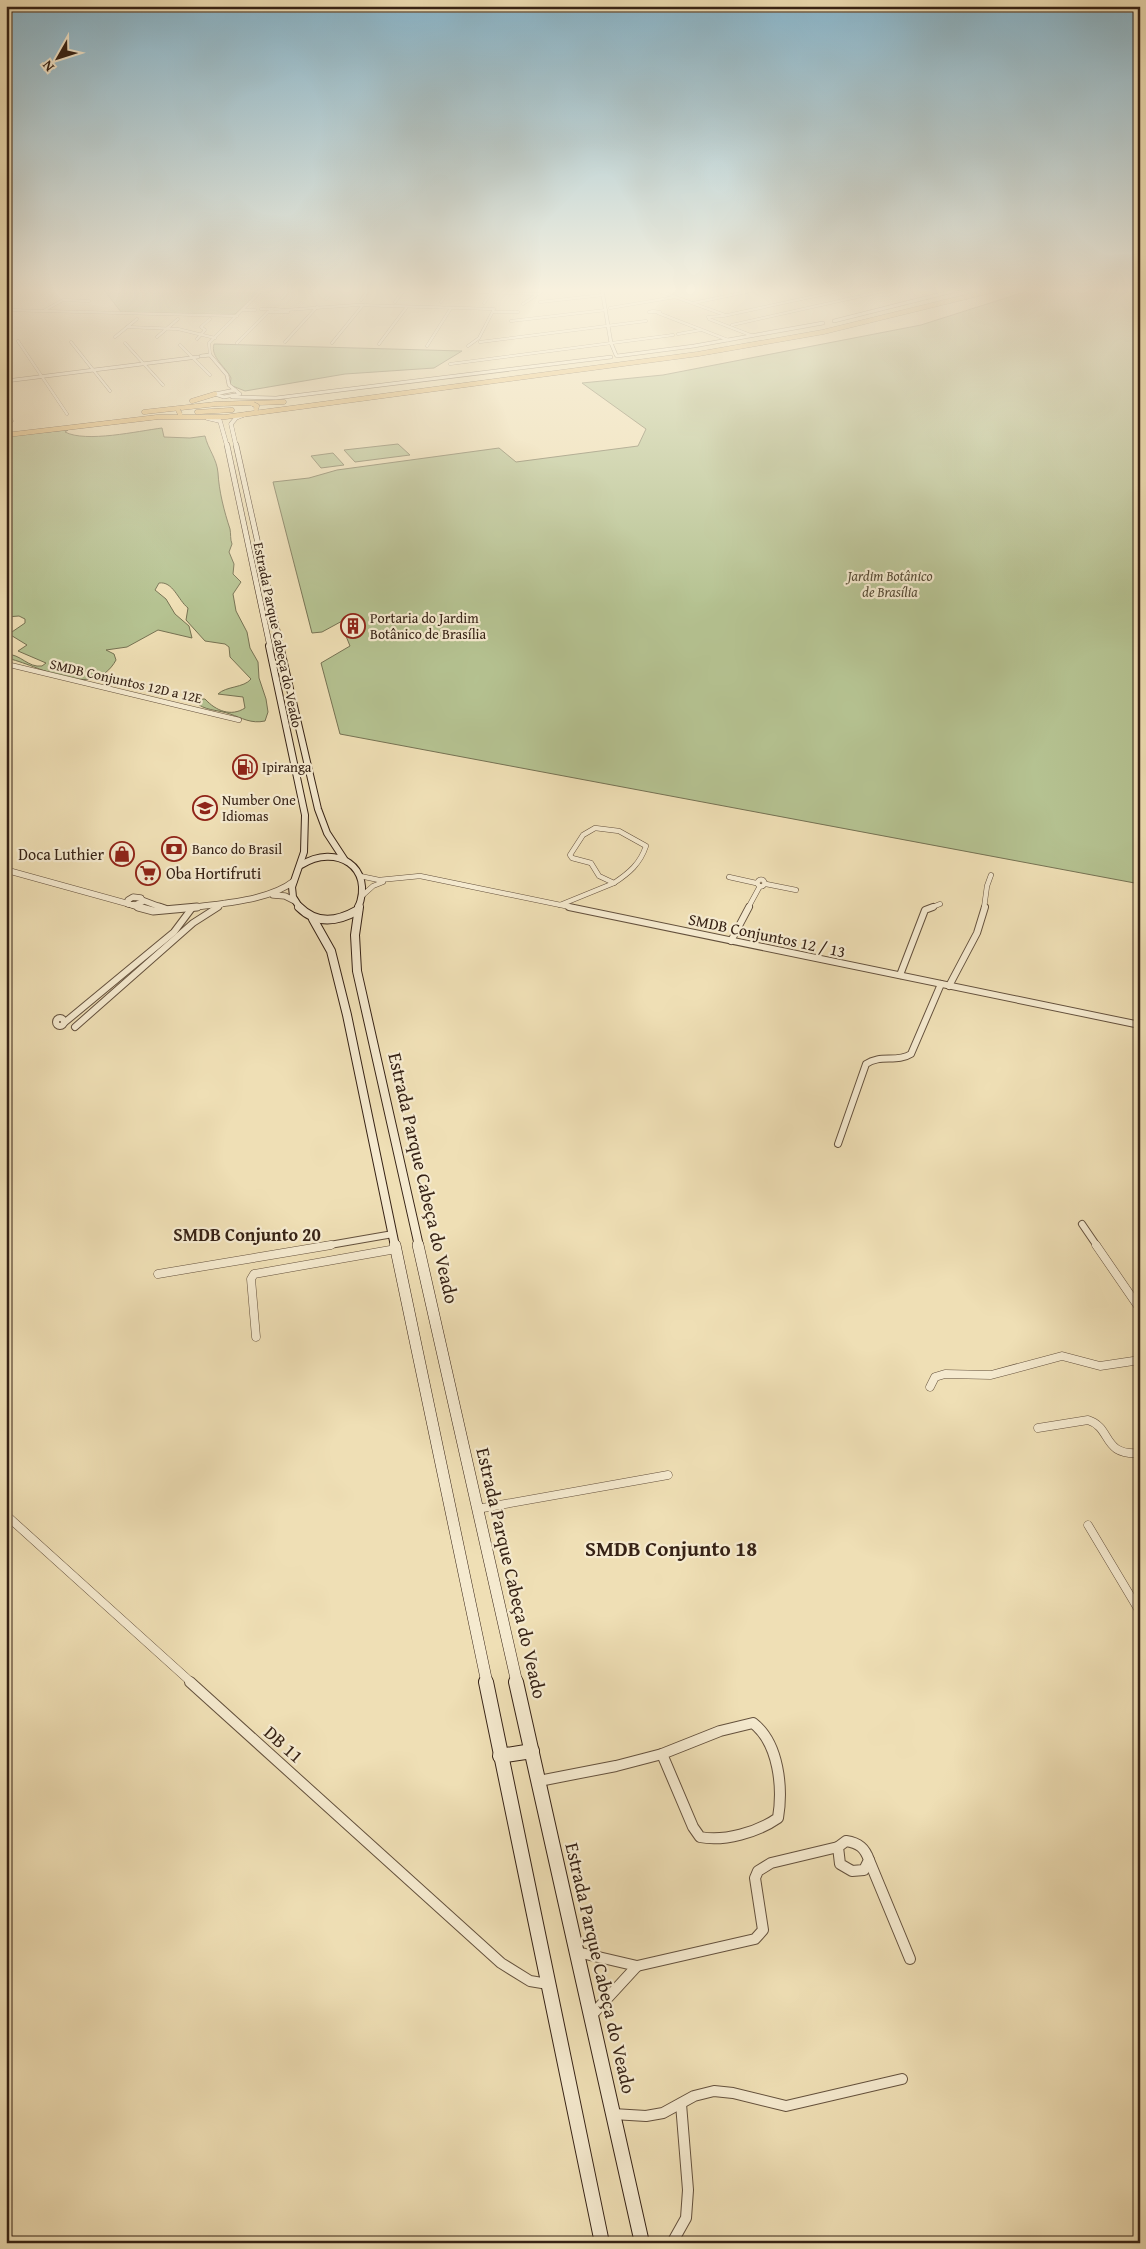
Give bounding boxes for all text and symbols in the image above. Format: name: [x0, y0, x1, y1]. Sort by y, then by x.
north arrow: [32, 32, 82, 82]
text: N: [37, 56, 59, 76]
street label: Estrada Parque Cabeça do Veado: [249, 540, 307, 730]
park label: Jardim Botânico de Brasília: [845, 566, 933, 602]
place label: Portaria do Jardim Botânico de Brasília: [370, 608, 487, 644]
building icon: Portaria do Jardim Botânico de Brasília: [340, 613, 366, 639]
street label: SMDB Conjuntos 12D a 12E: [48, 654, 204, 708]
fuel station icon: Ipiranga: [232, 754, 258, 780]
place label: Ipiranga: [262, 757, 312, 777]
place label: Number One Idiomas: [222, 790, 296, 826]
school or university icon: Number One Idiomas: [192, 795, 218, 821]
bank icon: Banco do Brasil: [161, 836, 187, 862]
place label: Banco do Brasil: [192, 839, 282, 859]
shop icon: Doca Luthier: [109, 841, 135, 867]
place label: Doca Luthier: [18, 842, 104, 866]
supermarket icon: Oba Hortifruti: [135, 860, 161, 886]
place label: Oba Hortifruti: [166, 861, 262, 885]
street label: SMDB Conjuntos 12 / 13: [686, 907, 848, 963]
street label: Estrada Parque Cabeça do Veado: [381, 1050, 467, 1306]
district label: SMDB Conjunto 20: [173, 1221, 321, 1248]
street label: Estrada Parque Cabeça do Veado: [469, 1445, 555, 1701]
district label: SMDB Conjunto 18: [585, 1533, 757, 1564]
street label: DB 11: [258, 1719, 310, 1769]
street label: Estrada Parque Cabeça do Veado: [558, 1840, 644, 2096]

